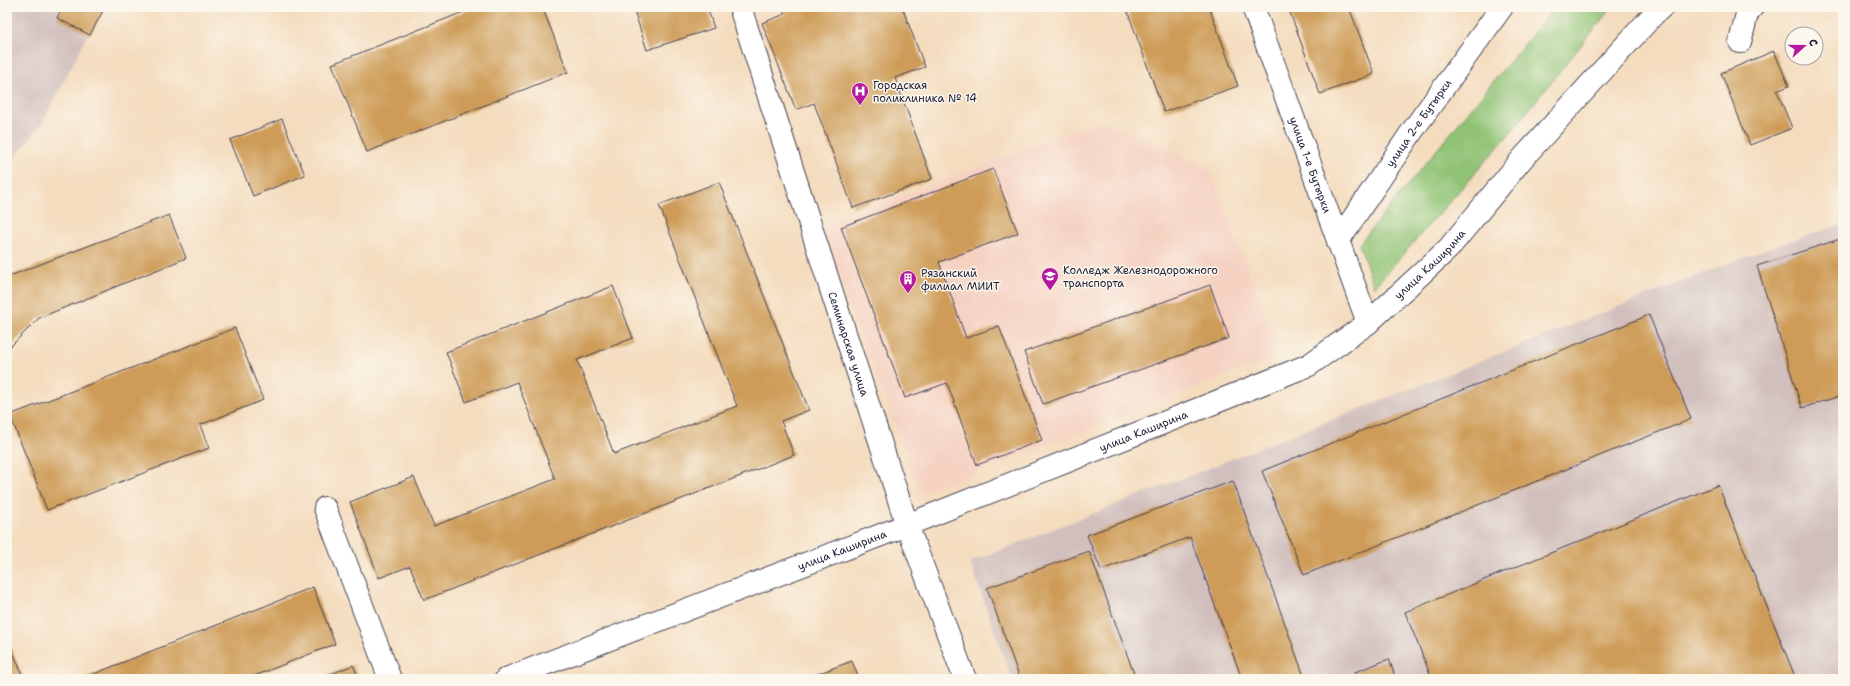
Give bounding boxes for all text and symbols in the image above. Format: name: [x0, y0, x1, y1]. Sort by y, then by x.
north arrow: [1784, 26, 1824, 66]
text: С: [1805, 37, 1821, 49]
street label: улица 2-е Бутырки: [1383, 76, 1455, 170]
place label: Городская поликлиника № 14: [873, 78, 977, 106]
hospital icon: Городская поликлиника № 14: [850, 81, 870, 106]
street label: улица 1-е Бутырки: [1286, 115, 1334, 215]
street label: улица Каширина: [1391, 226, 1469, 303]
place label: Колледж Железнодорожного транспорта: [1063, 263, 1218, 291]
place label: Рязанский филиал МИИТ: [921, 266, 1000, 294]
school or university icon: Колледж Железнодорожного транспорта: [1040, 266, 1060, 291]
building icon: Рязанский филиал МИИТ: [898, 269, 918, 294]
street label: Семинарская улица: [824, 290, 872, 398]
street label: улица Каширина: [1097, 407, 1190, 456]
street label: улица Каширина: [796, 526, 889, 574]

